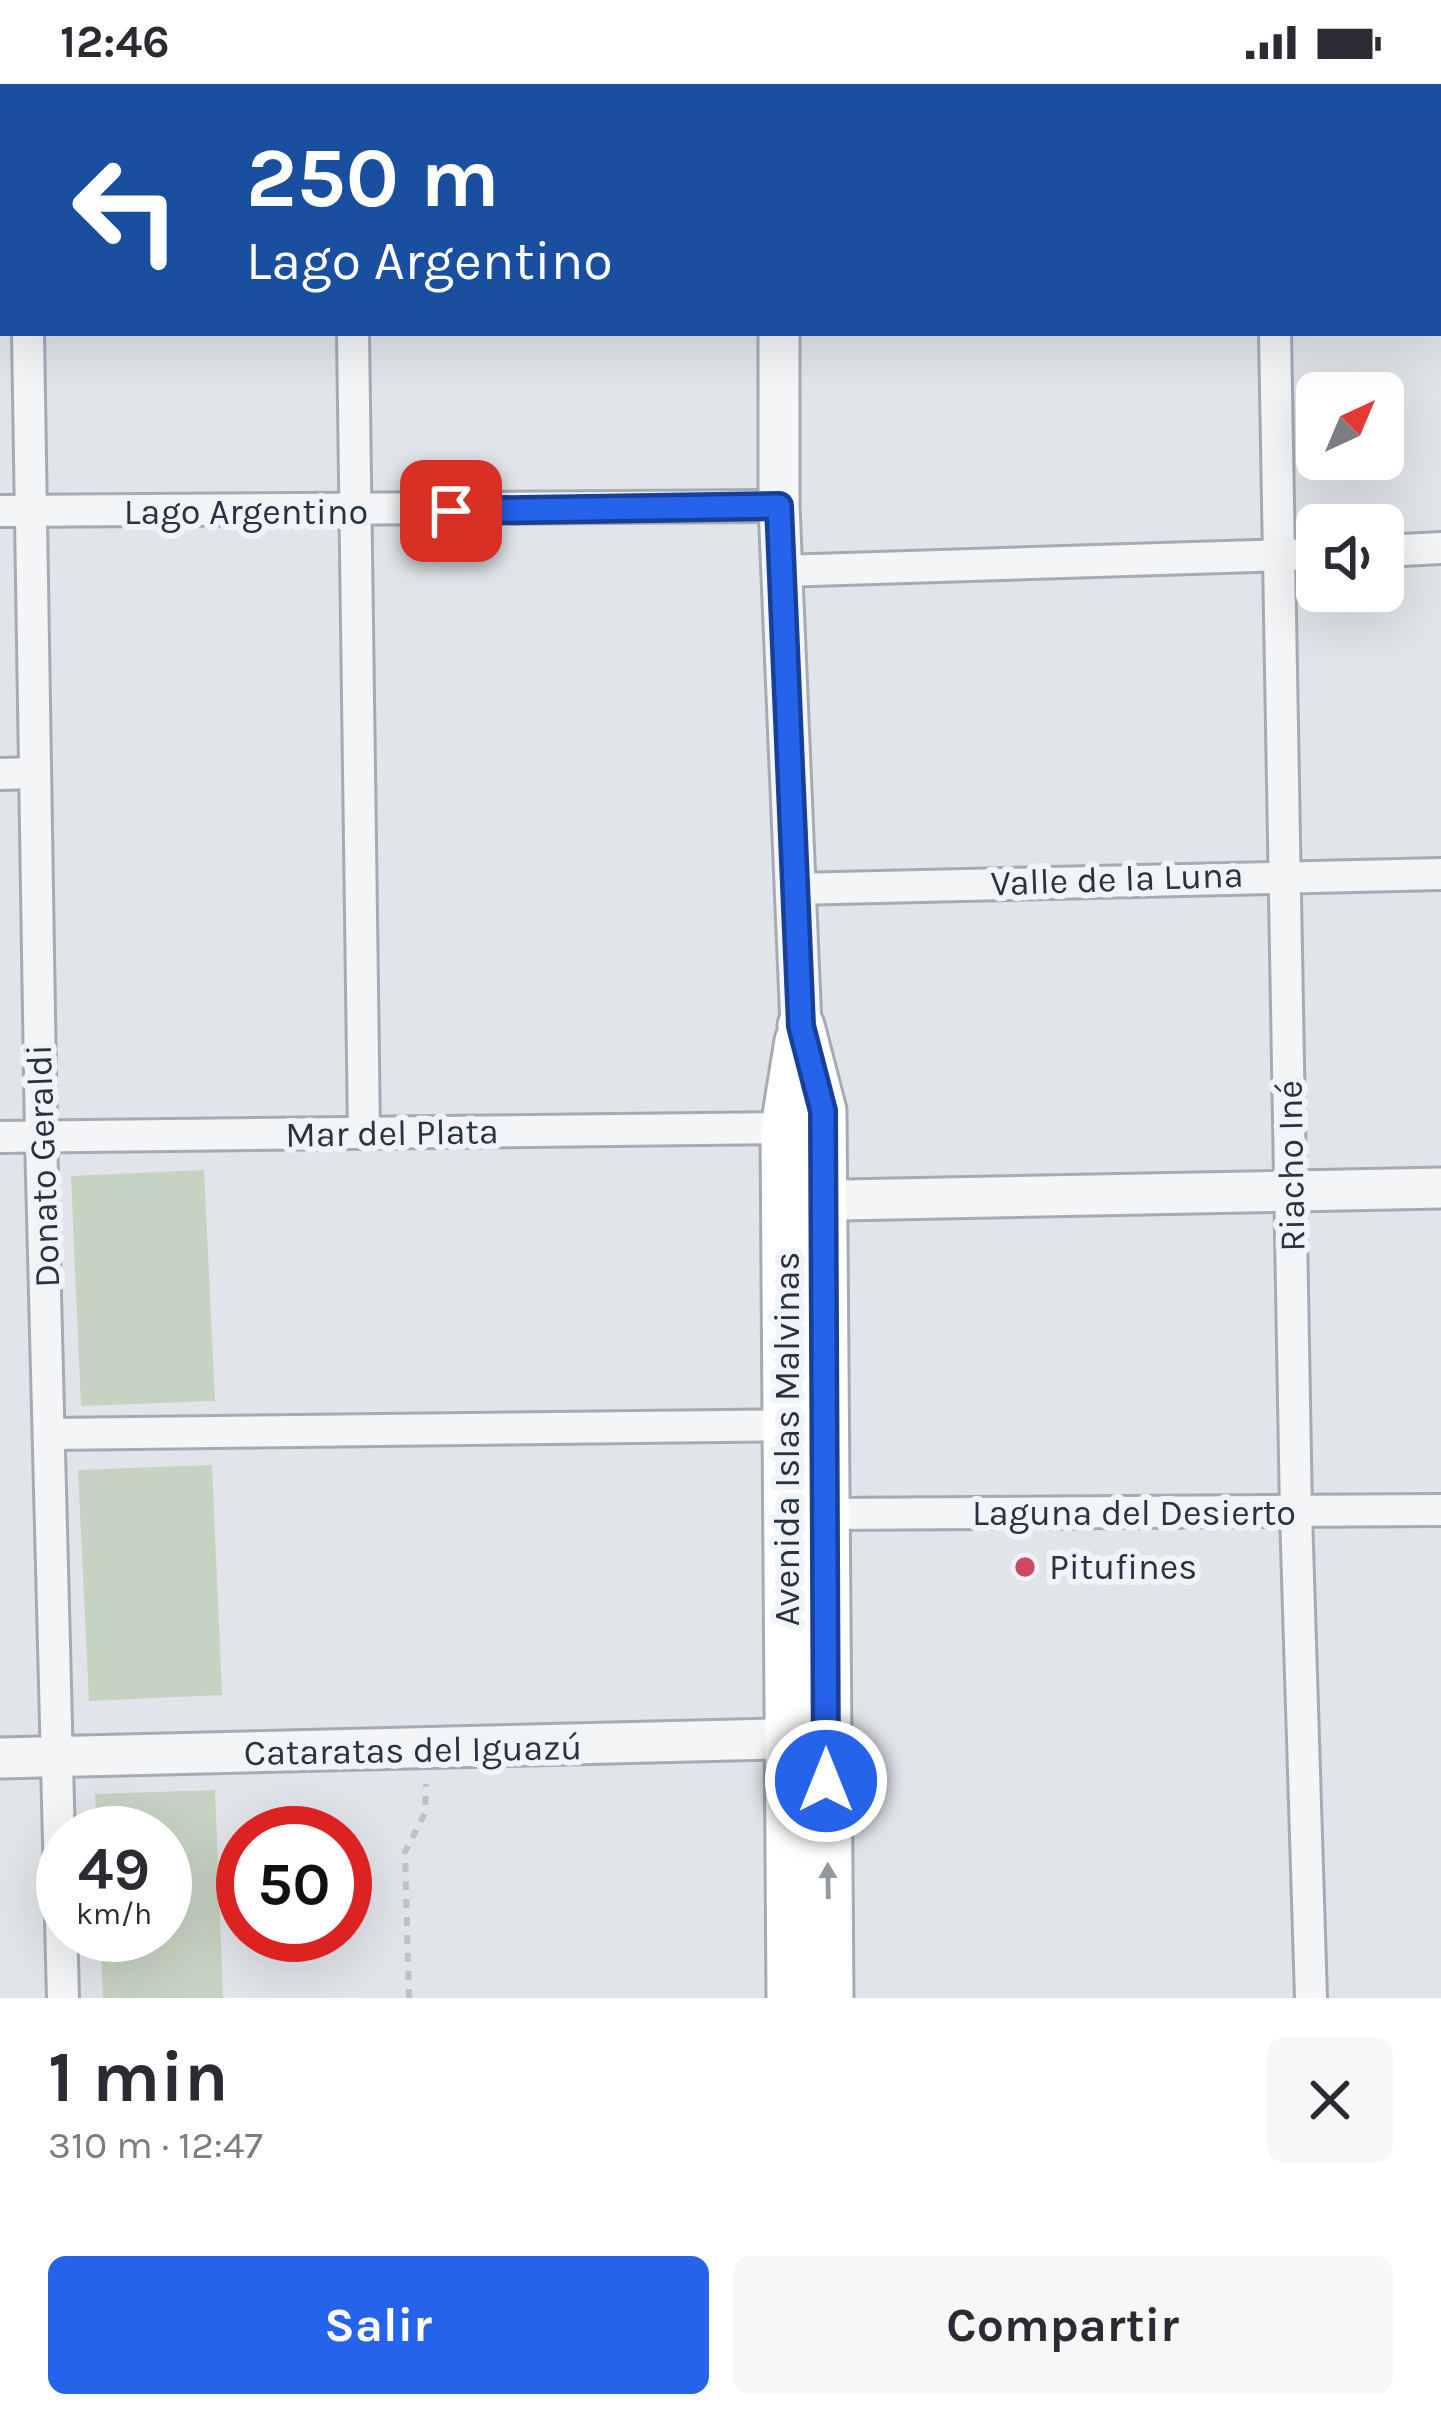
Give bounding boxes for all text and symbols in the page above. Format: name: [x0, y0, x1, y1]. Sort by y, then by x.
text: 12:46: [60, 16, 170, 68]
text: 250 m: [246, 129, 500, 227]
icon: left: [48, 132, 204, 288]
text: Lago Argentino: [246, 229, 613, 293]
north arrow: [1296, 372, 1404, 480]
map controls: [1296, 372, 1404, 612]
pin: [400, 460, 502, 562]
icon: arrive: [418, 478, 484, 544]
street label: Lago Argentino: [124, 491, 368, 533]
button: sound: [1296, 504, 1404, 612]
street label: Valle de la Luna: [990, 854, 1244, 904]
street label: Donato Geraldi: [18, 1044, 68, 1288]
street label: Riacho Iné: [1269, 1080, 1313, 1252]
street label: Mar del Plata: [285, 1110, 499, 1156]
street label: Avenida Islas Malvinas: [766, 1252, 808, 1626]
street label: Laguna del Desierto: [972, 1492, 1296, 1534]
place label: Pitufines: [1049, 1546, 1197, 1588]
marker: Pitufines: [1012, 1554, 1038, 1580]
position arrow: [763, 1718, 889, 1844]
street label: Cataratas del Iguazú: [244, 1726, 582, 1774]
speed limit sign: 50: [216, 1806, 372, 1962]
text: 49: [78, 1834, 150, 1904]
one-way arrow: [818, 1861, 837, 1899]
text: km/h: [76, 1896, 152, 1932]
text: 1 min: [48, 2035, 229, 2119]
button: close: [1267, 2037, 1393, 2163]
text: 310 m · 12:47: [48, 2122, 263, 2168]
button: Salir: [48, 2256, 709, 2394]
button: Compartir: [733, 2256, 1393, 2394]

